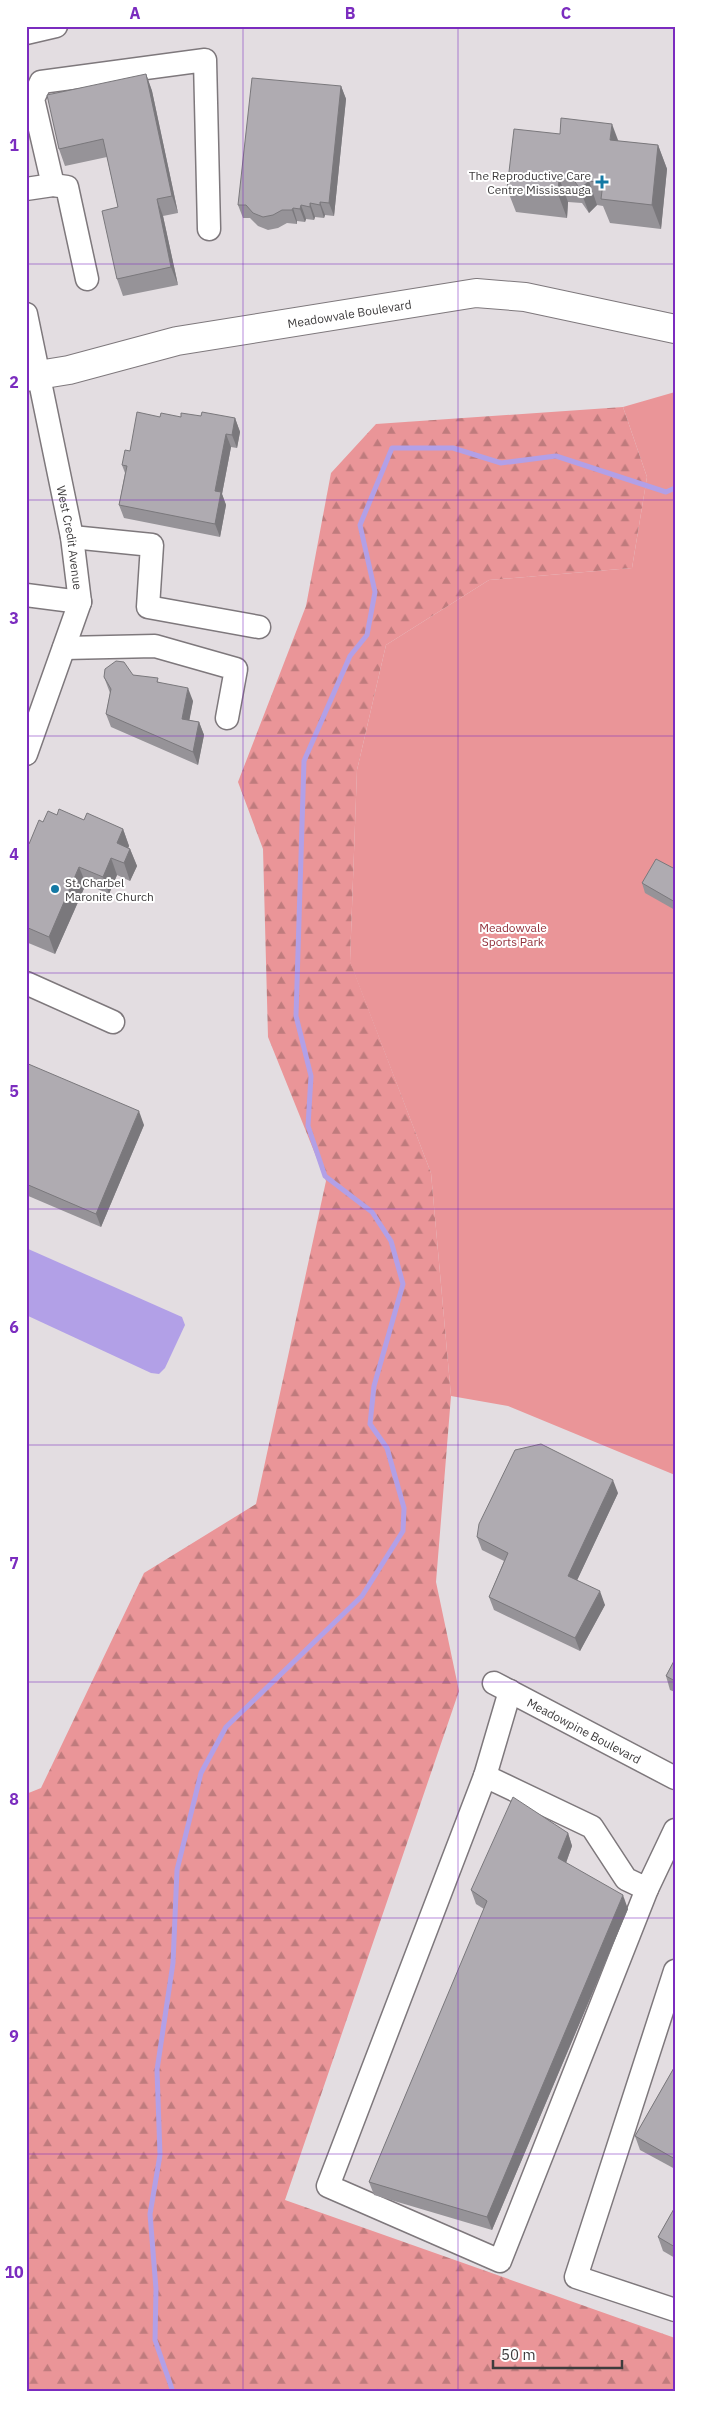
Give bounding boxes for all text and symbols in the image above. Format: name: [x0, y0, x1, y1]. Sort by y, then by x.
text: A: [130, 3, 141, 23]
text: B: [345, 3, 356, 23]
text: C: [561, 3, 571, 23]
text: 1: [9, 135, 19, 155]
place label: The Reproductive Care Centre Mississauga: [469, 168, 592, 197]
marker: The Reproductive Care Centre Mississauga: [595, 175, 609, 189]
street label: Meadowvale Boulevard: [286, 296, 412, 331]
text: 2: [9, 372, 19, 392]
street label: West Credit Avenue: [54, 484, 86, 591]
text: 3: [9, 608, 19, 628]
text: 4: [9, 844, 19, 864]
place label: St. Charbel Maronite Church: [65, 875, 154, 904]
marker: St. Charbel Maronite Church: [49, 883, 61, 895]
park label: Meadowvale Sports Park: [479, 920, 547, 949]
text: 5: [9, 1081, 19, 1101]
text: 6: [9, 1317, 19, 1337]
text: 7: [9, 1553, 19, 1573]
street label: Meadowpine Boulevard: [525, 1694, 644, 1766]
text: 8: [9, 1789, 19, 1809]
text: 9: [9, 2026, 19, 2046]
text: 10: [4, 2262, 24, 2282]
scale bar: [493, 2338, 622, 2370]
text: 50 m: [501, 2345, 536, 2364]

